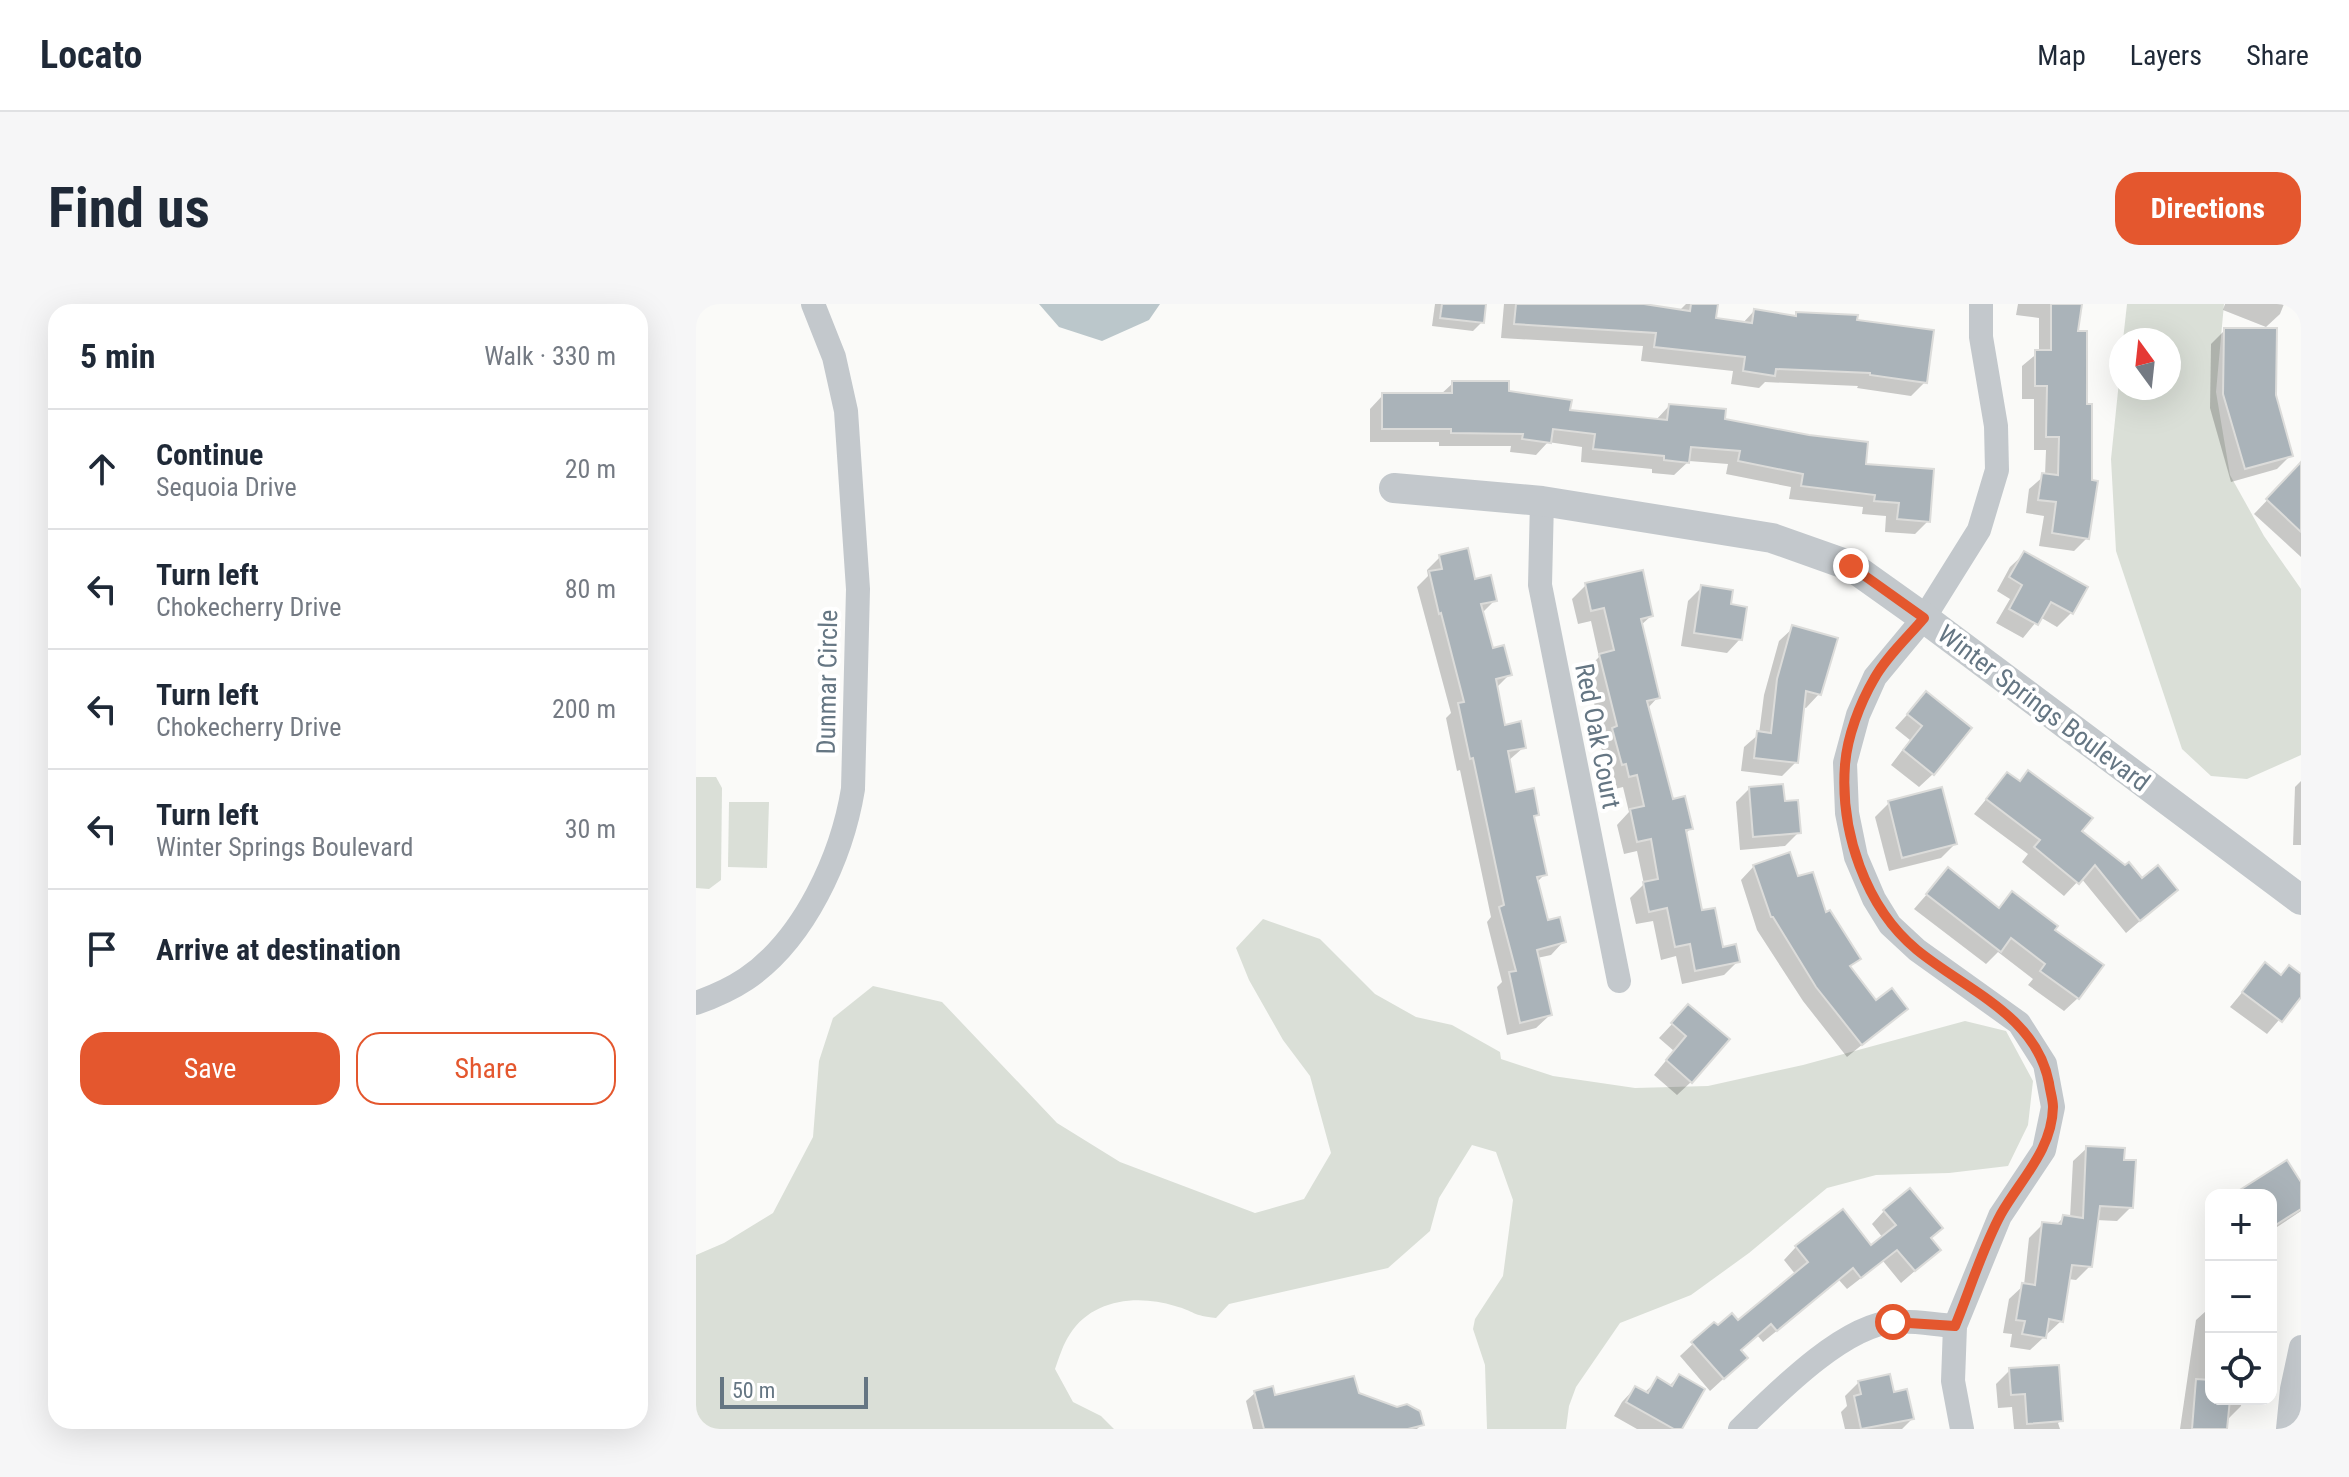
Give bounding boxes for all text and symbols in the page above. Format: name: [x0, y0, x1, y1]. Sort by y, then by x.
text: Locato: [40, 33, 142, 77]
text: Map: [2037, 39, 2086, 72]
text: Layers: [2130, 39, 2202, 72]
text: Share: [2246, 39, 2309, 72]
button: Directions: [2115, 172, 2301, 245]
text: Find us: [48, 175, 210, 241]
north arrow: [2109, 328, 2181, 400]
text: 5 min: [80, 336, 156, 376]
text: Walk · 330 m: [484, 341, 616, 371]
text: Continue: [156, 437, 263, 472]
icon: ahead: [80, 447, 124, 491]
text: 20 m: [565, 454, 616, 484]
text: Sequoia Drive: [156, 472, 297, 502]
route end: [1833, 548, 1869, 584]
text: Turn left: [156, 557, 259, 592]
icon: left: [80, 567, 124, 611]
text: 80 m: [565, 574, 616, 604]
text: Chokecherry Drive: [156, 592, 342, 622]
street label: Dunmar Circle: [811, 610, 843, 754]
street label: Winter Springs Boulevard: [1932, 619, 2156, 797]
street label: Red Oak Court: [1569, 661, 1627, 811]
text: Turn left: [156, 677, 259, 712]
icon: left: [80, 687, 124, 731]
text: 200 m: [552, 694, 616, 724]
text: Chokecherry Drive: [156, 712, 342, 742]
text: Turn left: [156, 797, 259, 832]
icon: left: [80, 807, 124, 851]
text: 30 m: [565, 814, 616, 844]
text: Winter Springs Boulevard: [156, 832, 413, 862]
icon: arrive: [80, 927, 124, 971]
text: Arrive at destination: [156, 932, 401, 967]
button: Save: [80, 1032, 340, 1105]
button: Share: [356, 1032, 616, 1105]
map controls: [2205, 1189, 2277, 1405]
button: +: [2205, 1189, 2277, 1261]
button: −: [2205, 1261, 2277, 1333]
route start: [1875, 1304, 1911, 1340]
button: locate: [2205, 1333, 2277, 1405]
scale bar: [720, 1373, 868, 1409]
text: 50 m: [732, 1378, 775, 1403]

